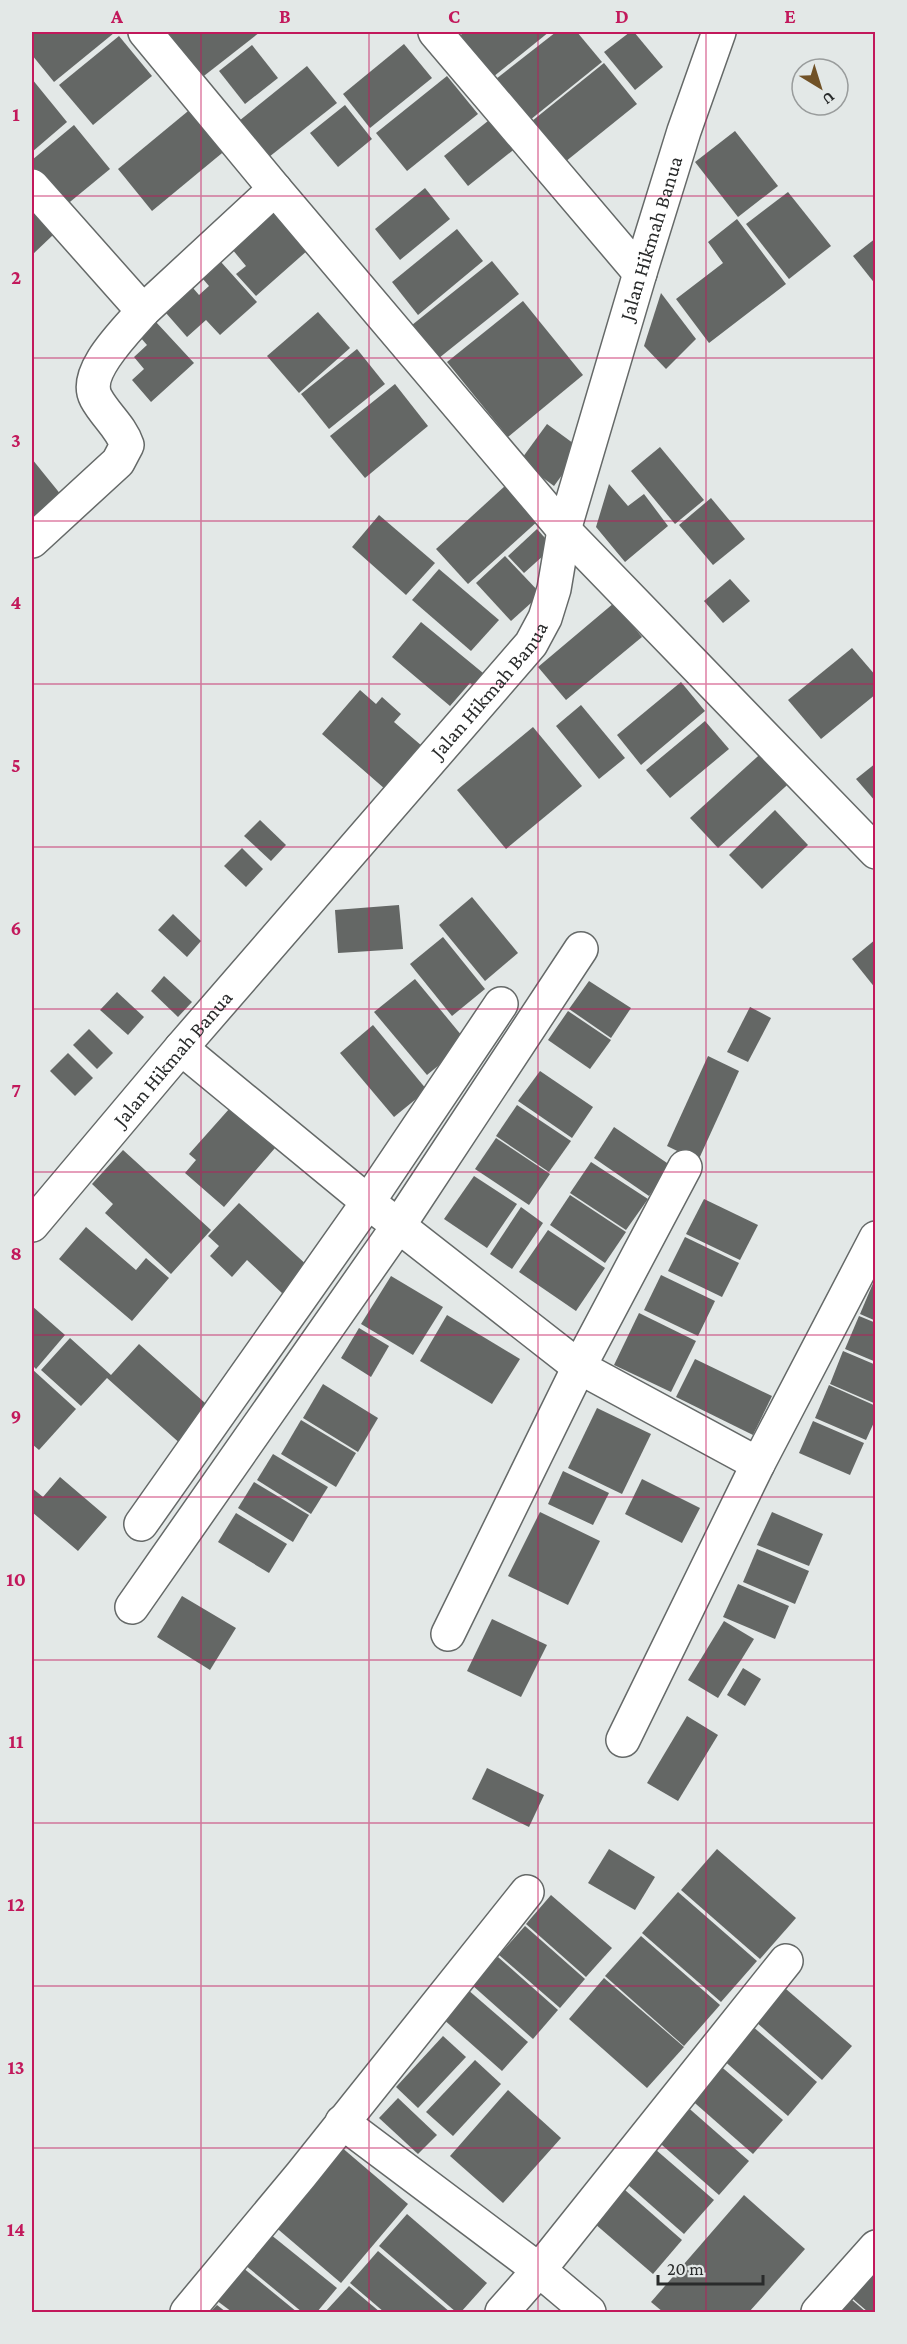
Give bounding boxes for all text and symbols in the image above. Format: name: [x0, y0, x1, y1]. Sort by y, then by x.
text: A: [110, 5, 124, 27]
text: B: [279, 5, 291, 27]
text: C: [448, 5, 460, 27]
text: D: [615, 5, 629, 27]
text: E: [784, 5, 796, 27]
north arrow: [790, 57, 850, 117]
text: U: [819, 88, 838, 109]
text: 1: [12, 103, 20, 125]
street label: Jalan Hikmah Banua: [614, 153, 688, 325]
text: 2: [11, 266, 21, 288]
text: 3: [11, 429, 21, 451]
text: 4: [11, 591, 22, 613]
street label: Jalan Hikmah Banua: [424, 617, 553, 765]
text: 5: [11, 754, 21, 776]
text: 6: [11, 917, 21, 939]
street label: Jalan Hikmah Banua: [107, 985, 237, 1133]
text: 7: [11, 1079, 21, 1101]
text: 8: [10, 1242, 22, 1264]
text: 9: [11, 1405, 21, 1427]
text: 10: [6, 1568, 26, 1590]
text: 11: [9, 1730, 24, 1752]
text: 12: [7, 1893, 25, 1915]
text: 13: [7, 2056, 25, 2078]
text: 14: [7, 2218, 25, 2240]
scale bar: [658, 2248, 763, 2286]
text: 20 m: [667, 2259, 704, 2279]

